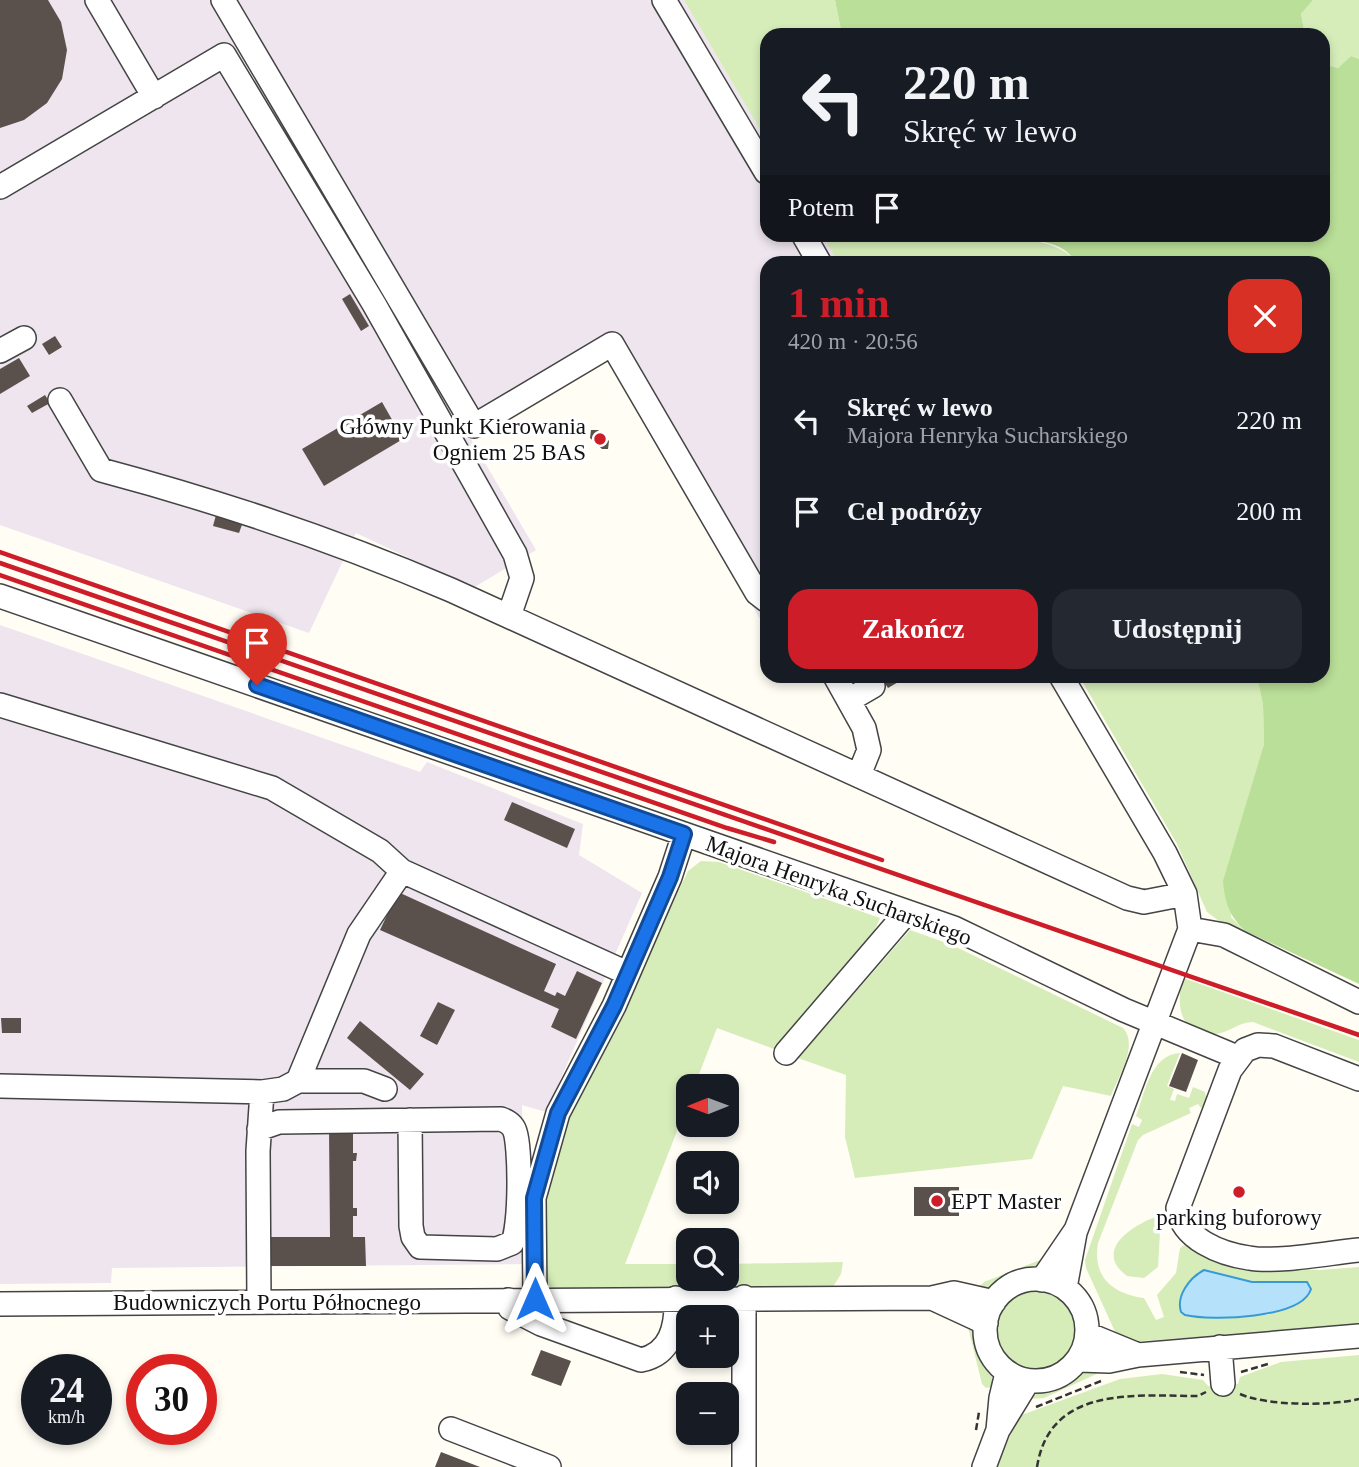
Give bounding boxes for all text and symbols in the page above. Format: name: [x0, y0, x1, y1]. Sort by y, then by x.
text: 220 m: [903, 55, 1030, 110]
icon: left: [788, 56, 879, 147]
text: Skręć w lewo: [903, 113, 1077, 149]
icon: arrive: [868, 189, 906, 227]
text: Potem: [788, 193, 854, 222]
button: close: [1228, 279, 1302, 353]
text: 1 min: [788, 280, 890, 326]
text: 420 m · 20:56: [788, 329, 918, 354]
text: Skręć w lewo: [847, 393, 993, 422]
icon: left: [788, 402, 826, 440]
text: 220 m: [1236, 406, 1302, 435]
place label: Główny Punkt Kierowania Ogniem 25 BAS: [339, 414, 586, 465]
text: Majora Henryka Sucharskiego: [847, 423, 1128, 448]
marker: Główny Punkt Kierowania Ogniem 25 BAS: [592, 431, 608, 447]
icon: arrive: [788, 493, 826, 531]
text: Cel podróży: [847, 497, 982, 526]
text: 200 m: [1236, 497, 1302, 526]
button: Zakończ: [788, 589, 1038, 669]
button: Udostępnij: [1052, 589, 1302, 669]
pin: [227, 613, 287, 685]
icon: arrive: [238, 624, 276, 662]
street label: Majora Henryka Sucharskiego: [703, 831, 975, 950]
north arrow: [676, 1074, 738, 1138]
map controls: [676, 1074, 739, 1445]
button: sound: [676, 1151, 739, 1214]
marker: parking buforowy: [1231, 1184, 1247, 1200]
place label: EPT Master: [951, 1189, 1061, 1214]
marker: EPT Master: [929, 1193, 945, 1209]
place label: parking buforowy: [1156, 1205, 1322, 1230]
button: search: [676, 1228, 739, 1291]
position arrow: [498, 1262, 572, 1336]
street label: Budowniczych Portu Północnego: [113, 1290, 421, 1315]
button: +: [676, 1305, 739, 1368]
speed limit sign: 30: [126, 1354, 217, 1445]
text: 24: [49, 1371, 84, 1410]
button: −: [676, 1382, 739, 1445]
text: km/h: [48, 1407, 85, 1427]

